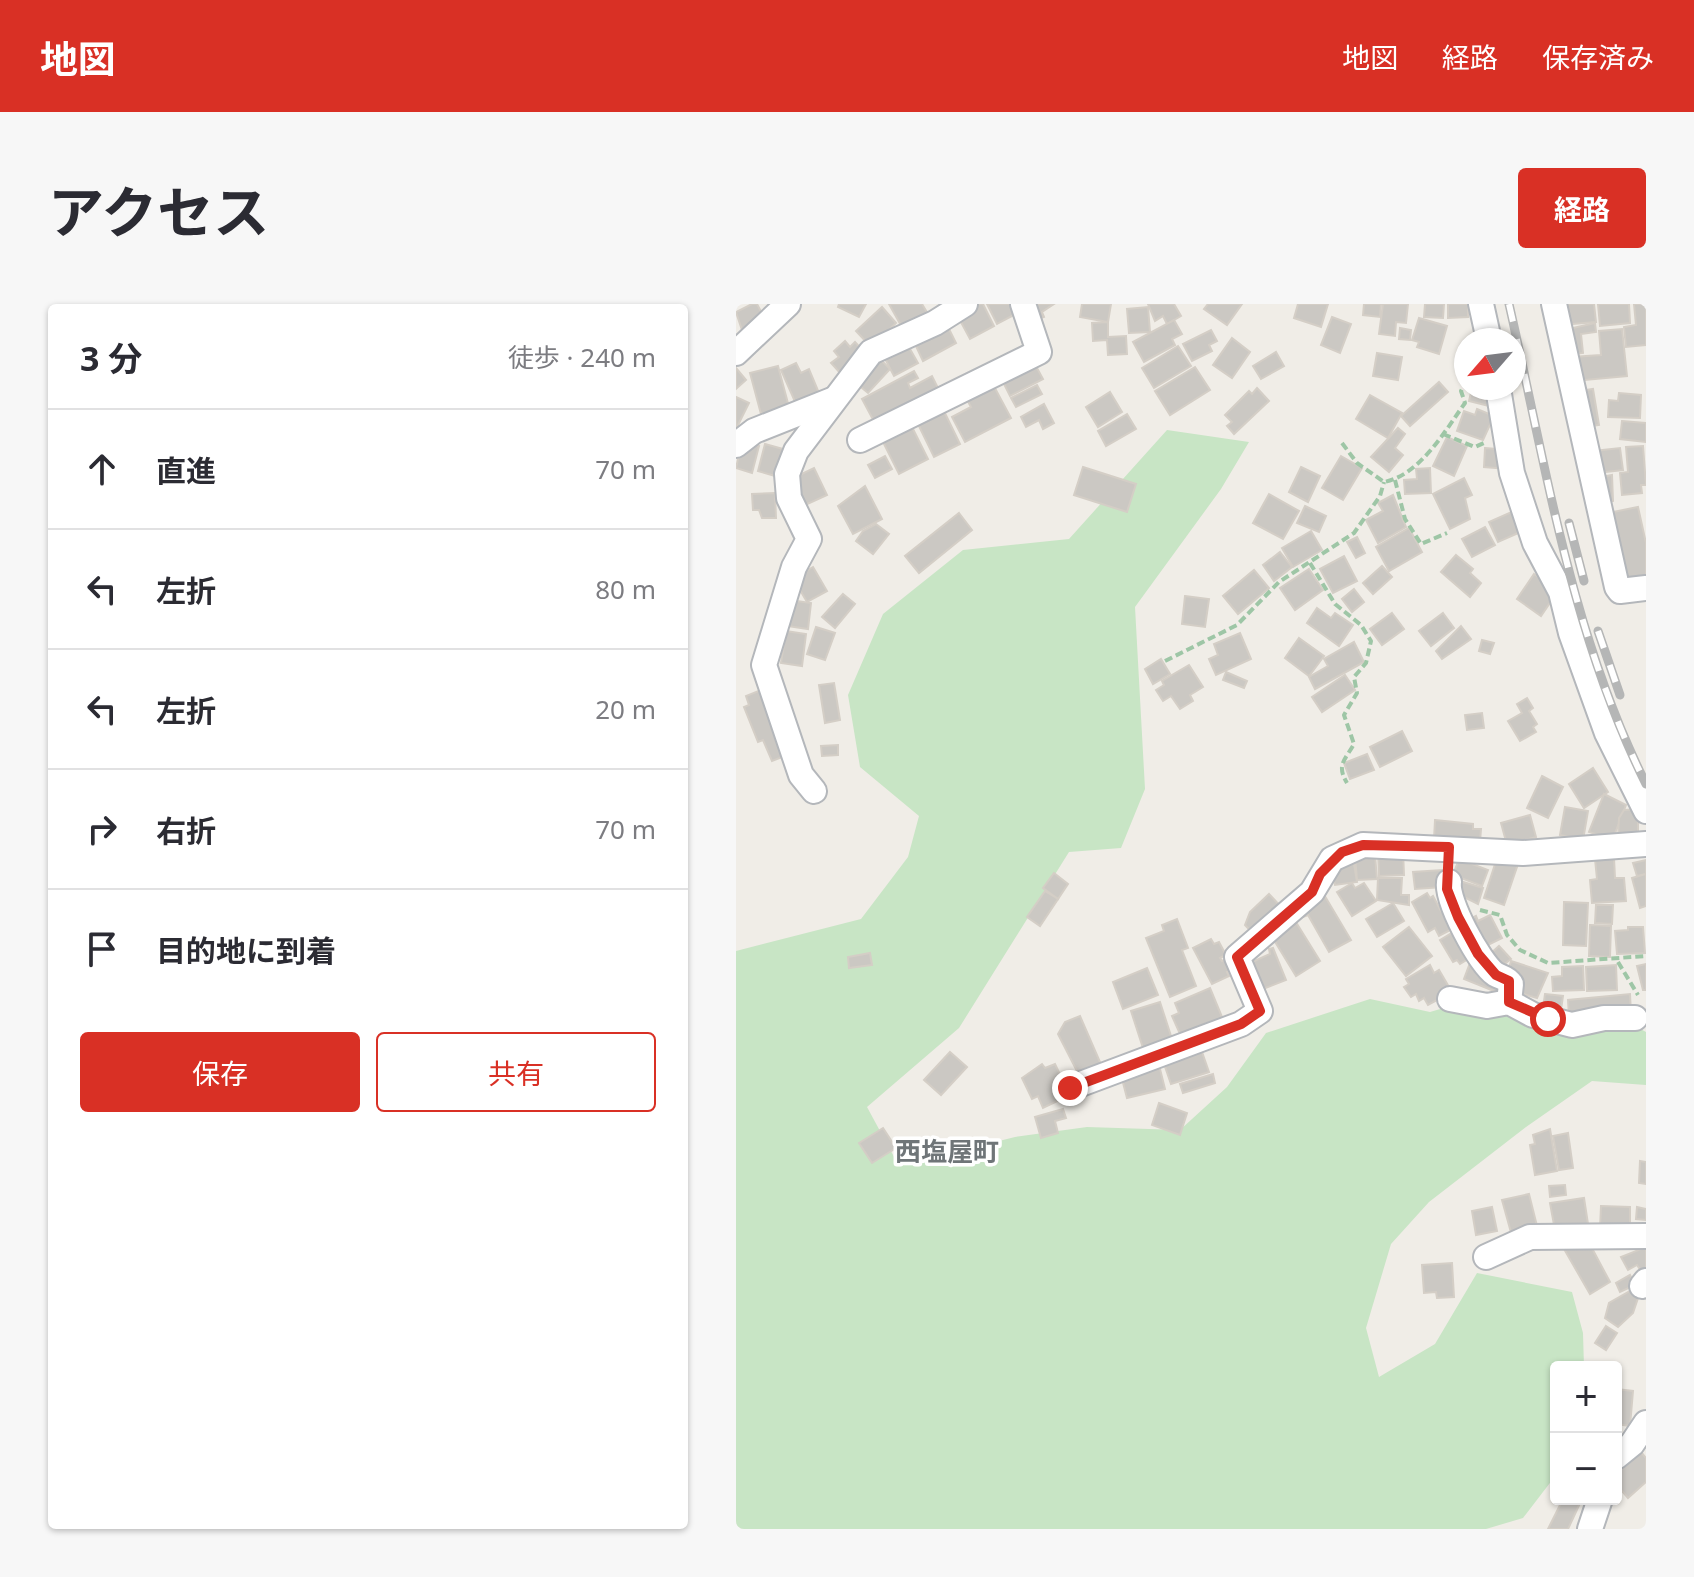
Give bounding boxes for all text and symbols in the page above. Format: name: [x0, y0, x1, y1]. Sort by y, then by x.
text: 地図: [40, 32, 116, 84]
text: 地図: [1342, 38, 1398, 76]
text: 経路: [1442, 38, 1498, 76]
text: 保存済み: [1542, 38, 1654, 76]
button: 経路: [1518, 168, 1646, 248]
text: アクセス: [48, 173, 269, 249]
north arrow: [1454, 328, 1526, 400]
text: 3 分: [80, 335, 142, 381]
text: 徒歩 · 240 m: [508, 339, 656, 375]
icon: ahead: [80, 447, 124, 491]
text: 直進: [156, 450, 216, 491]
text: 70 m: [595, 451, 656, 487]
icon: left: [80, 567, 124, 611]
text: 左折: [156, 570, 216, 611]
text: 80 m: [595, 571, 656, 607]
icon: left: [80, 687, 124, 731]
text: 左折: [156, 690, 216, 731]
text: 20 m: [595, 691, 656, 727]
icon: right: [80, 807, 124, 851]
text: 右折: [156, 810, 216, 851]
text: 70 m: [595, 811, 656, 847]
icon: arrive: [80, 927, 124, 971]
text: 目的地に到着: [156, 930, 336, 971]
route start: [1530, 1001, 1566, 1037]
button: 保存: [80, 1032, 360, 1112]
button: 共有: [376, 1032, 656, 1112]
route end: [1052, 1070, 1088, 1106]
district label: 西塩屋町: [895, 1133, 999, 1169]
map controls: [1550, 1361, 1622, 1505]
button: +: [1550, 1361, 1622, 1433]
button: −: [1550, 1433, 1622, 1505]

